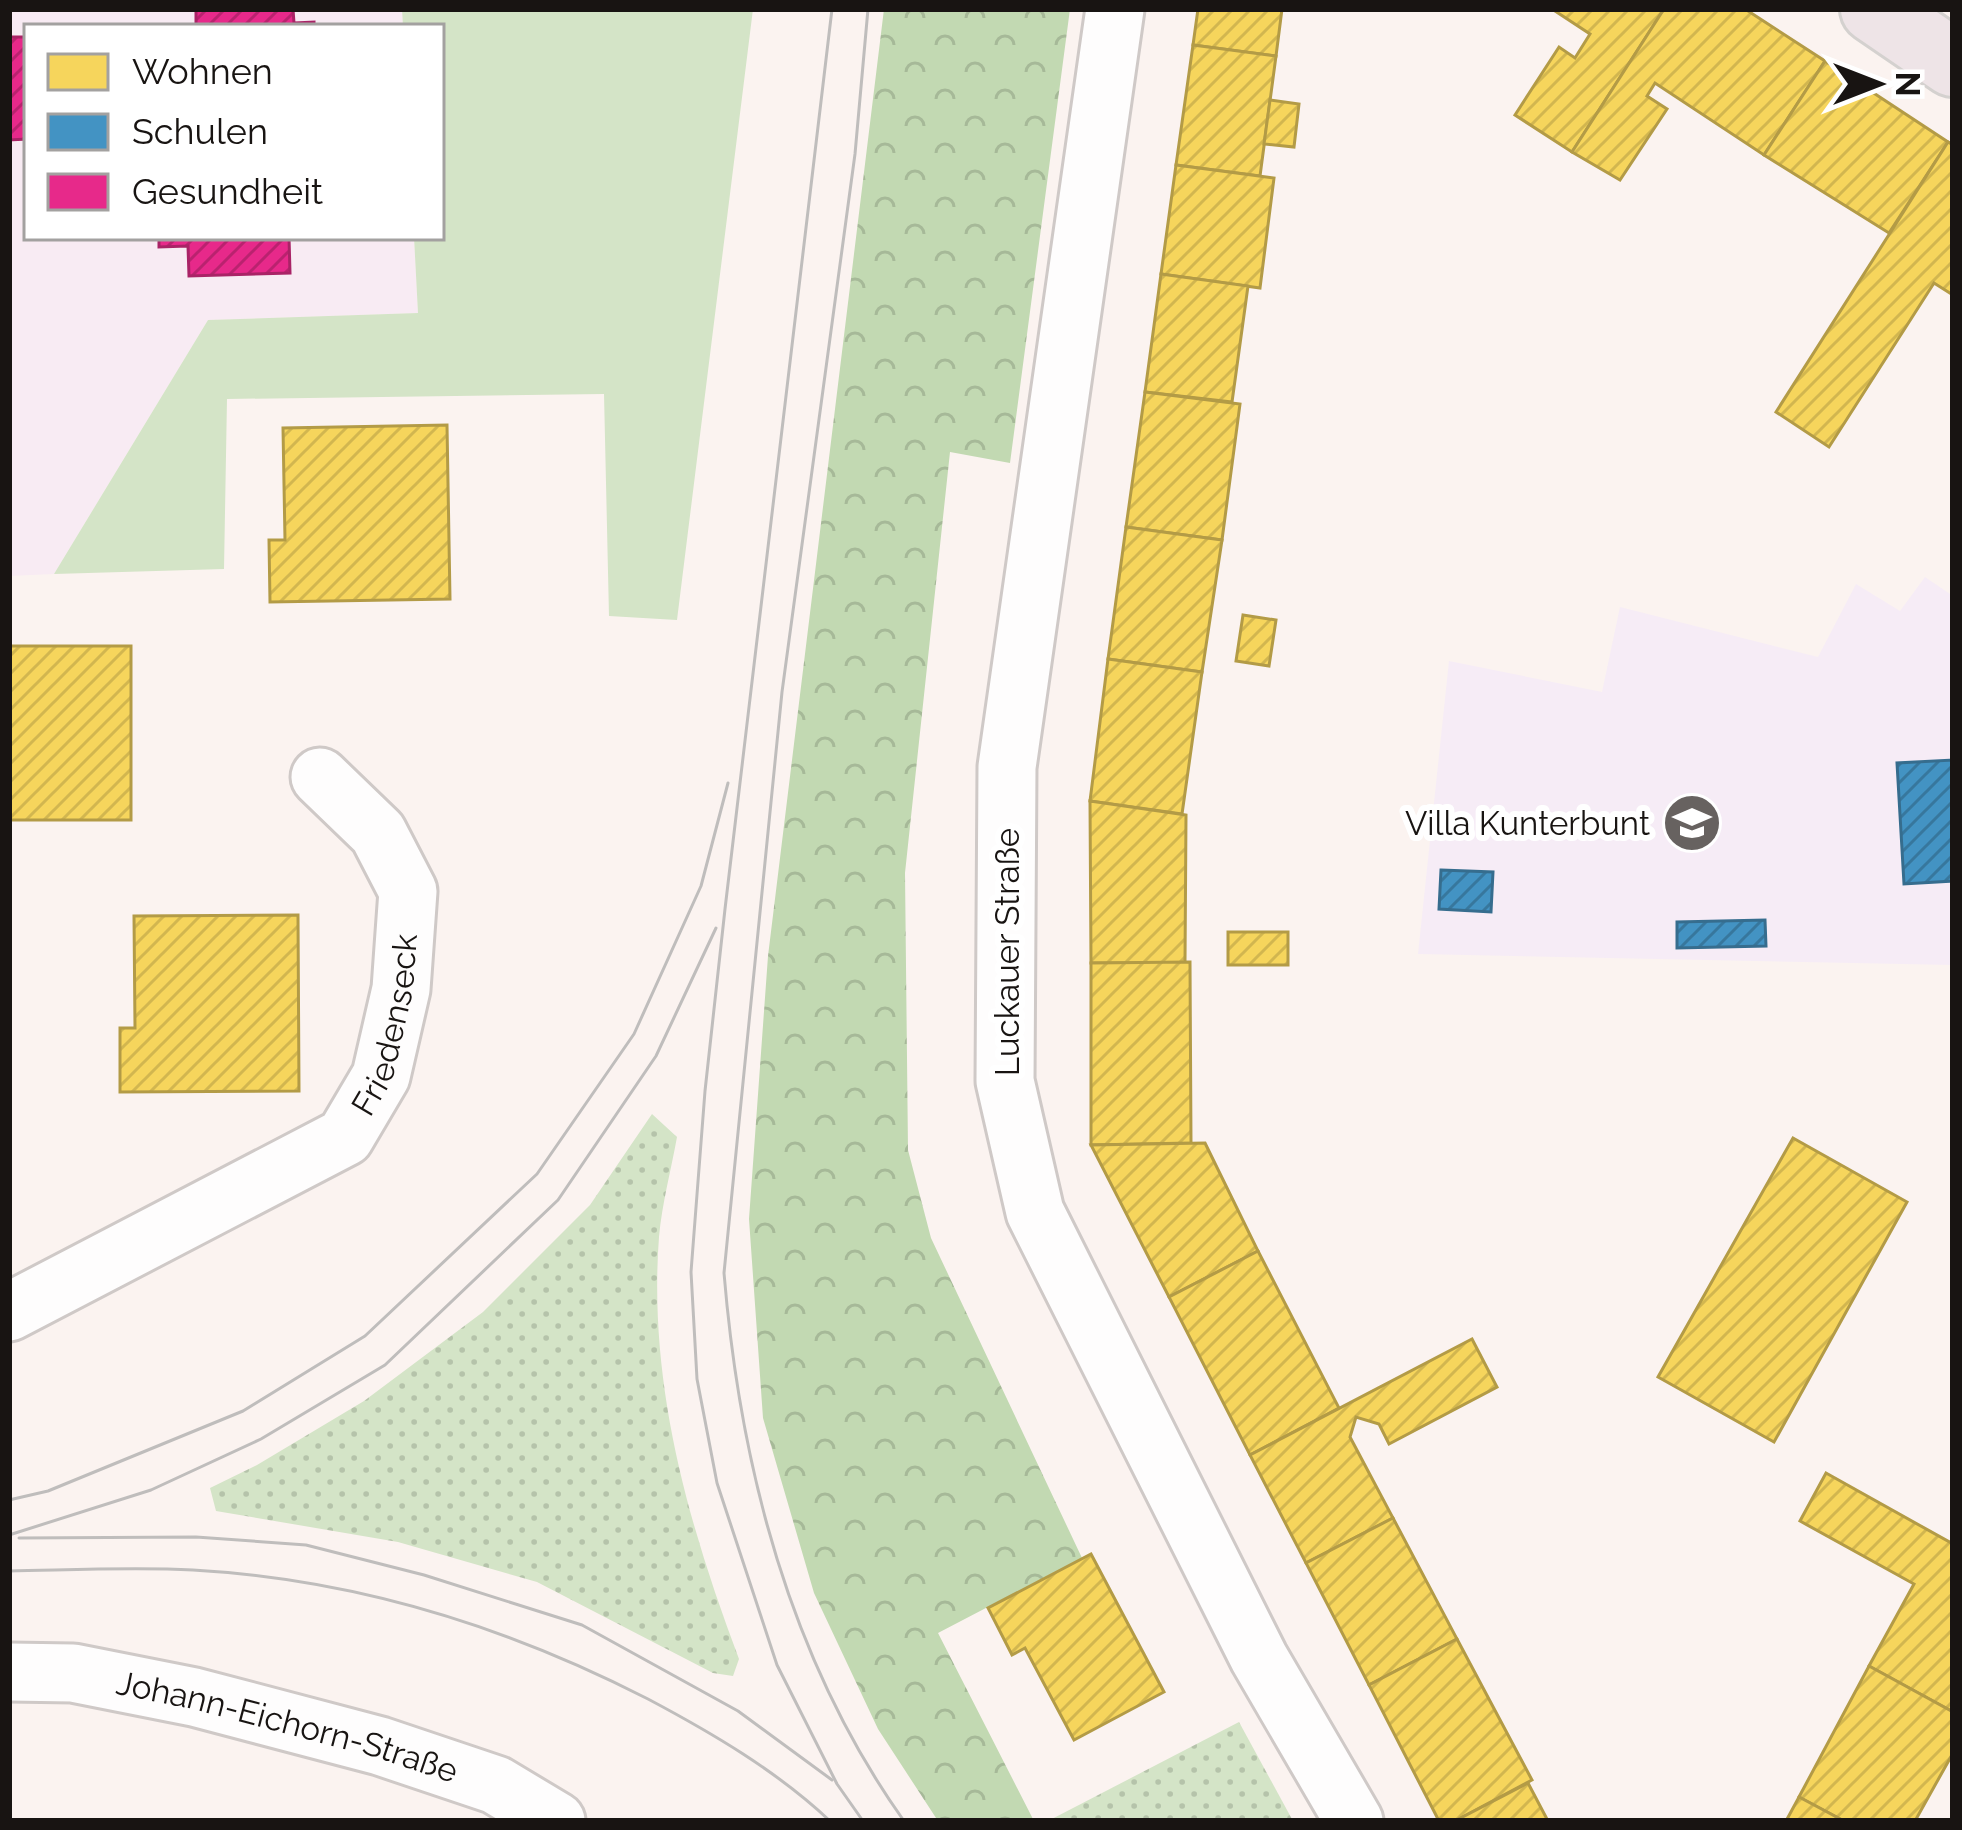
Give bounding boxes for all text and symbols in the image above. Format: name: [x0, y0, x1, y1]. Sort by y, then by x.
legend: [24, 24, 444, 240]
north arrow: [1818, 24, 1938, 144]
text: Wohnen: [132, 50, 273, 92]
text: N: [1888, 71, 1927, 97]
text: Schulen: [132, 110, 268, 152]
text: Gesundheit: [132, 170, 323, 212]
school or university icon: Villa Kunterbunt: [1661, 792, 1723, 854]
place label: Villa Kunterbunt: [1405, 804, 1650, 843]
street label: Luckauer Straße: [988, 828, 1027, 1076]
street label: Friedenseck: [343, 932, 424, 1122]
street label: Johann-Eichorn-Straße: [113, 1663, 463, 1790]

